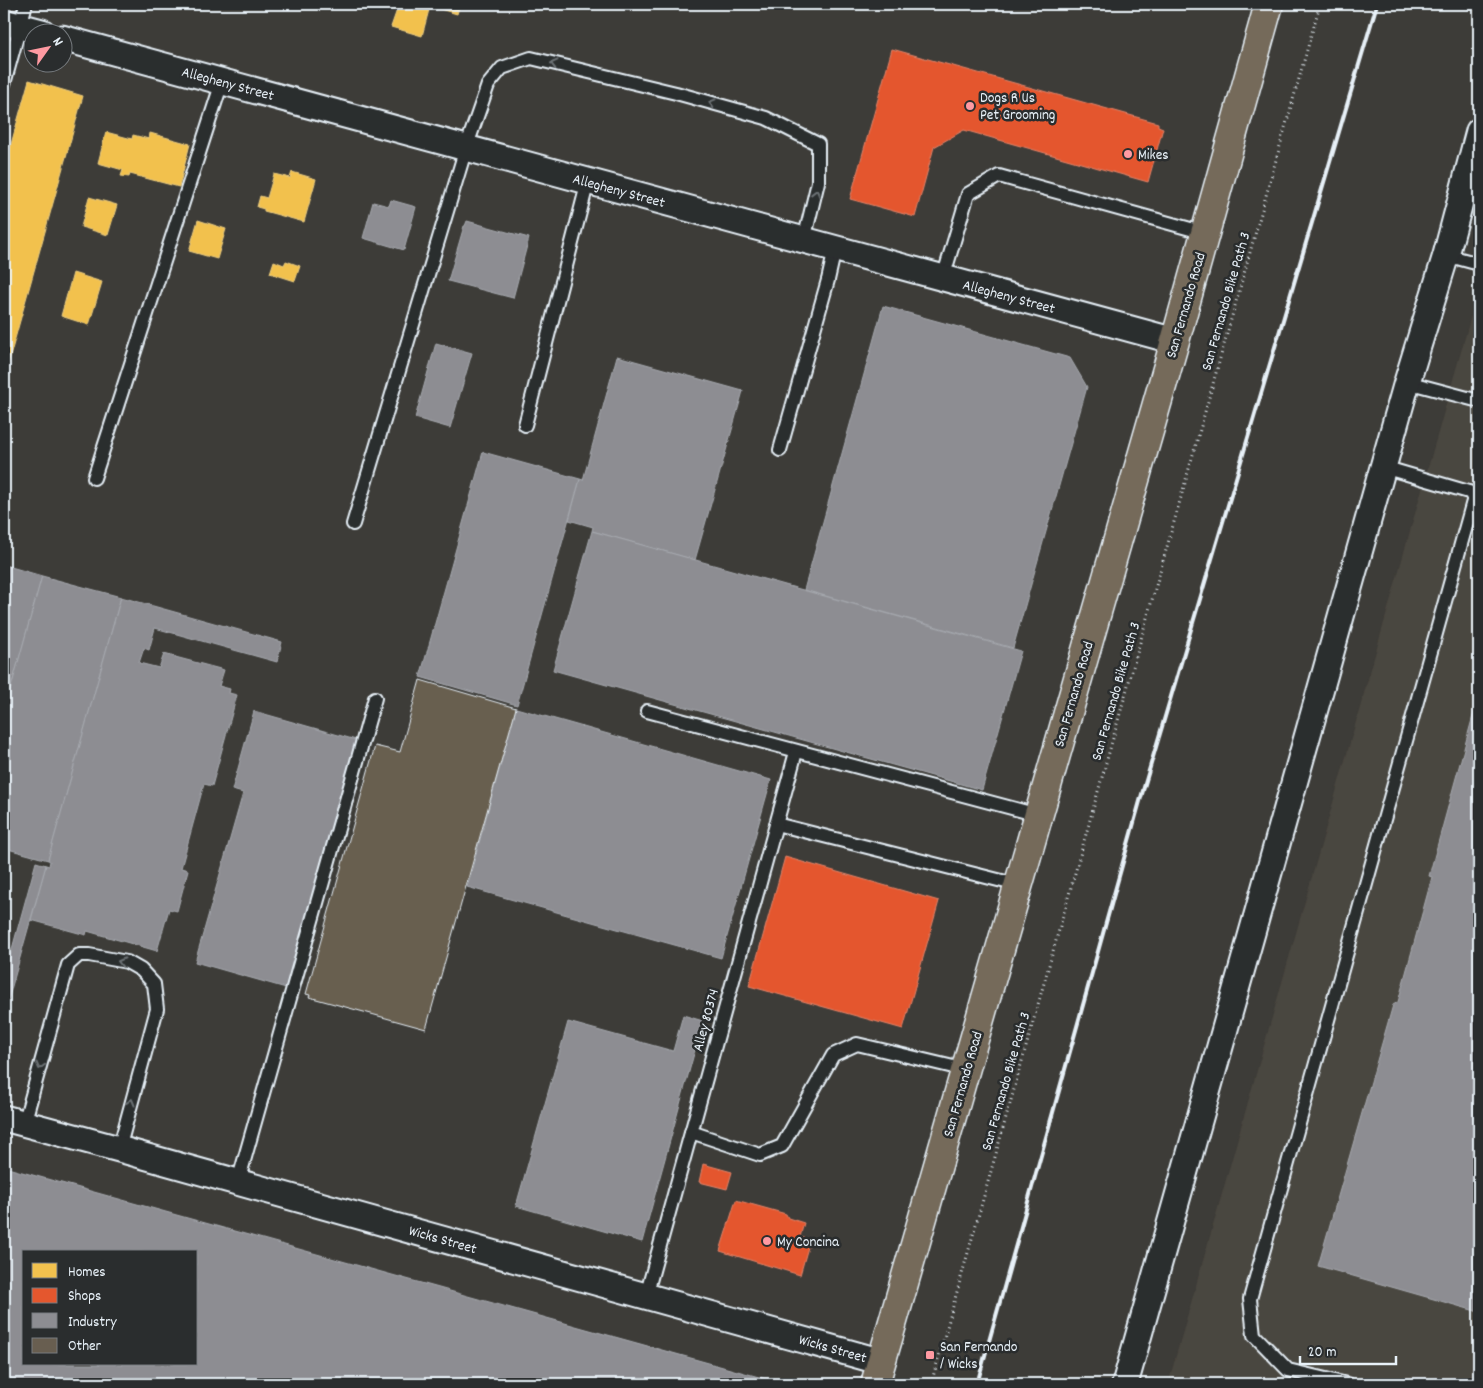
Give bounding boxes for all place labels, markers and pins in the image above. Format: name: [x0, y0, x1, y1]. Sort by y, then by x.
place label: Dogs R Us Pet Grooming: [980, 88, 1055, 127]
marker: Dogs R Us Pet Grooming: [964, 100, 976, 112]
place label: Mikes: [1138, 145, 1169, 167]
marker: Mikes: [1122, 148, 1134, 160]
place label: My Concina: [777, 1232, 840, 1254]
marker: My Concina: [761, 1235, 773, 1247]
place label: San Fernando / Wicks: [940, 1337, 1018, 1376]
marker: San Fernando / Wicks: [924, 1349, 936, 1361]

